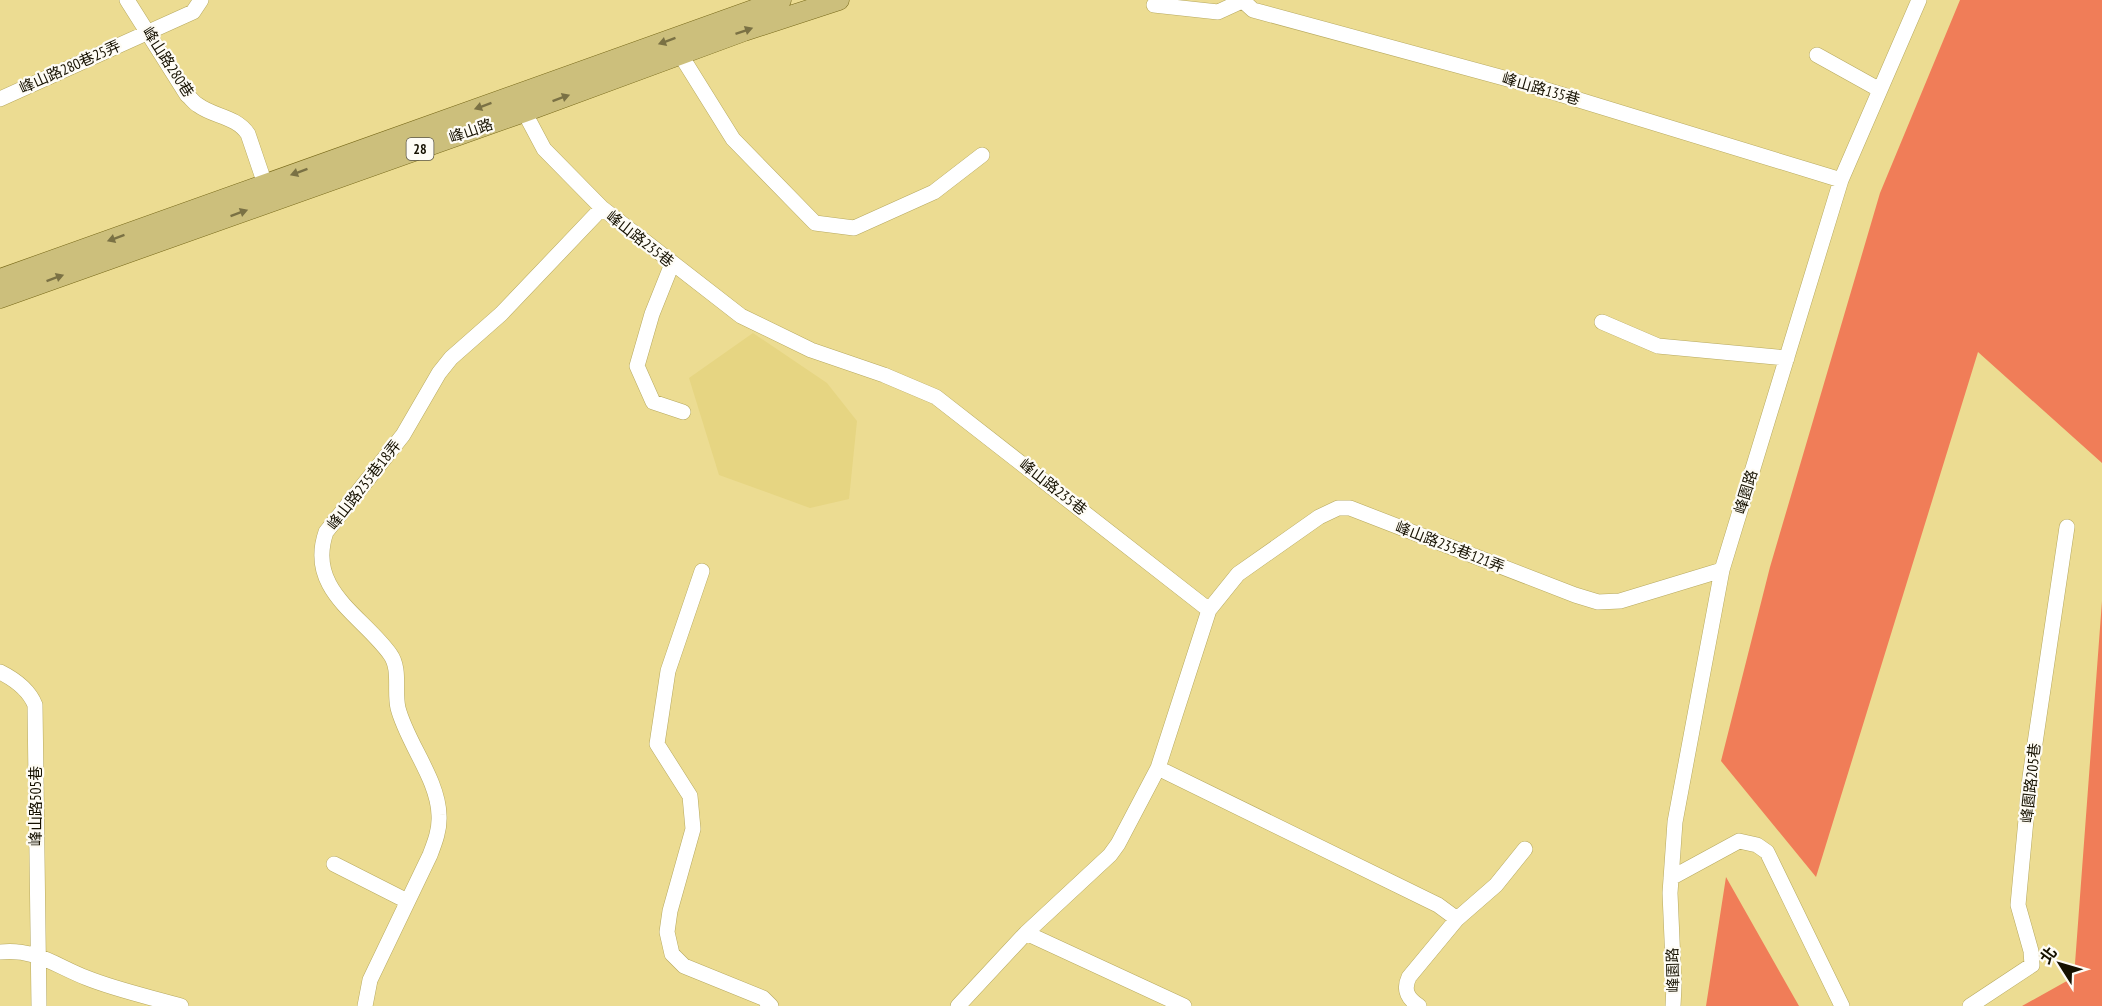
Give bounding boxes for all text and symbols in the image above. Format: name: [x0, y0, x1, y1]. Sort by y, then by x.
street label: 峰山路280巷: [139, 23, 198, 101]
one-way arrow: [735, 26, 753, 35]
street label: 峰山路280巷25弄: [16, 36, 123, 97]
one-way arrow: [657, 36, 675, 46]
street label: 峰山路135巷: [1500, 68, 1582, 109]
one-way arrow: [552, 93, 570, 103]
one-way arrow: [474, 102, 492, 112]
street label: 峰山路: [446, 114, 495, 147]
road number: 28: [406, 138, 434, 160]
one-way arrow: [290, 168, 308, 178]
street label: 峰山路235巷: [603, 206, 678, 271]
one-way arrow: [230, 207, 248, 217]
one-way arrow: [107, 233, 125, 243]
one-way arrow: [46, 273, 64, 283]
street label: 峰山路235巷18弄: [323, 436, 405, 533]
street label: 峰山路235巷: [1016, 454, 1091, 519]
street label: 峰園路: [1730, 468, 1761, 516]
street label: 峰山路235巷121弄: [1393, 517, 1508, 576]
street label: 峰園路205巷: [2017, 742, 2044, 824]
street label: 峰山路505巷: [26, 766, 45, 846]
north arrow: [2030, 934, 2090, 994]
text: 北: [2035, 943, 2061, 967]
street label: 峰園路: [1663, 947, 1682, 993]

